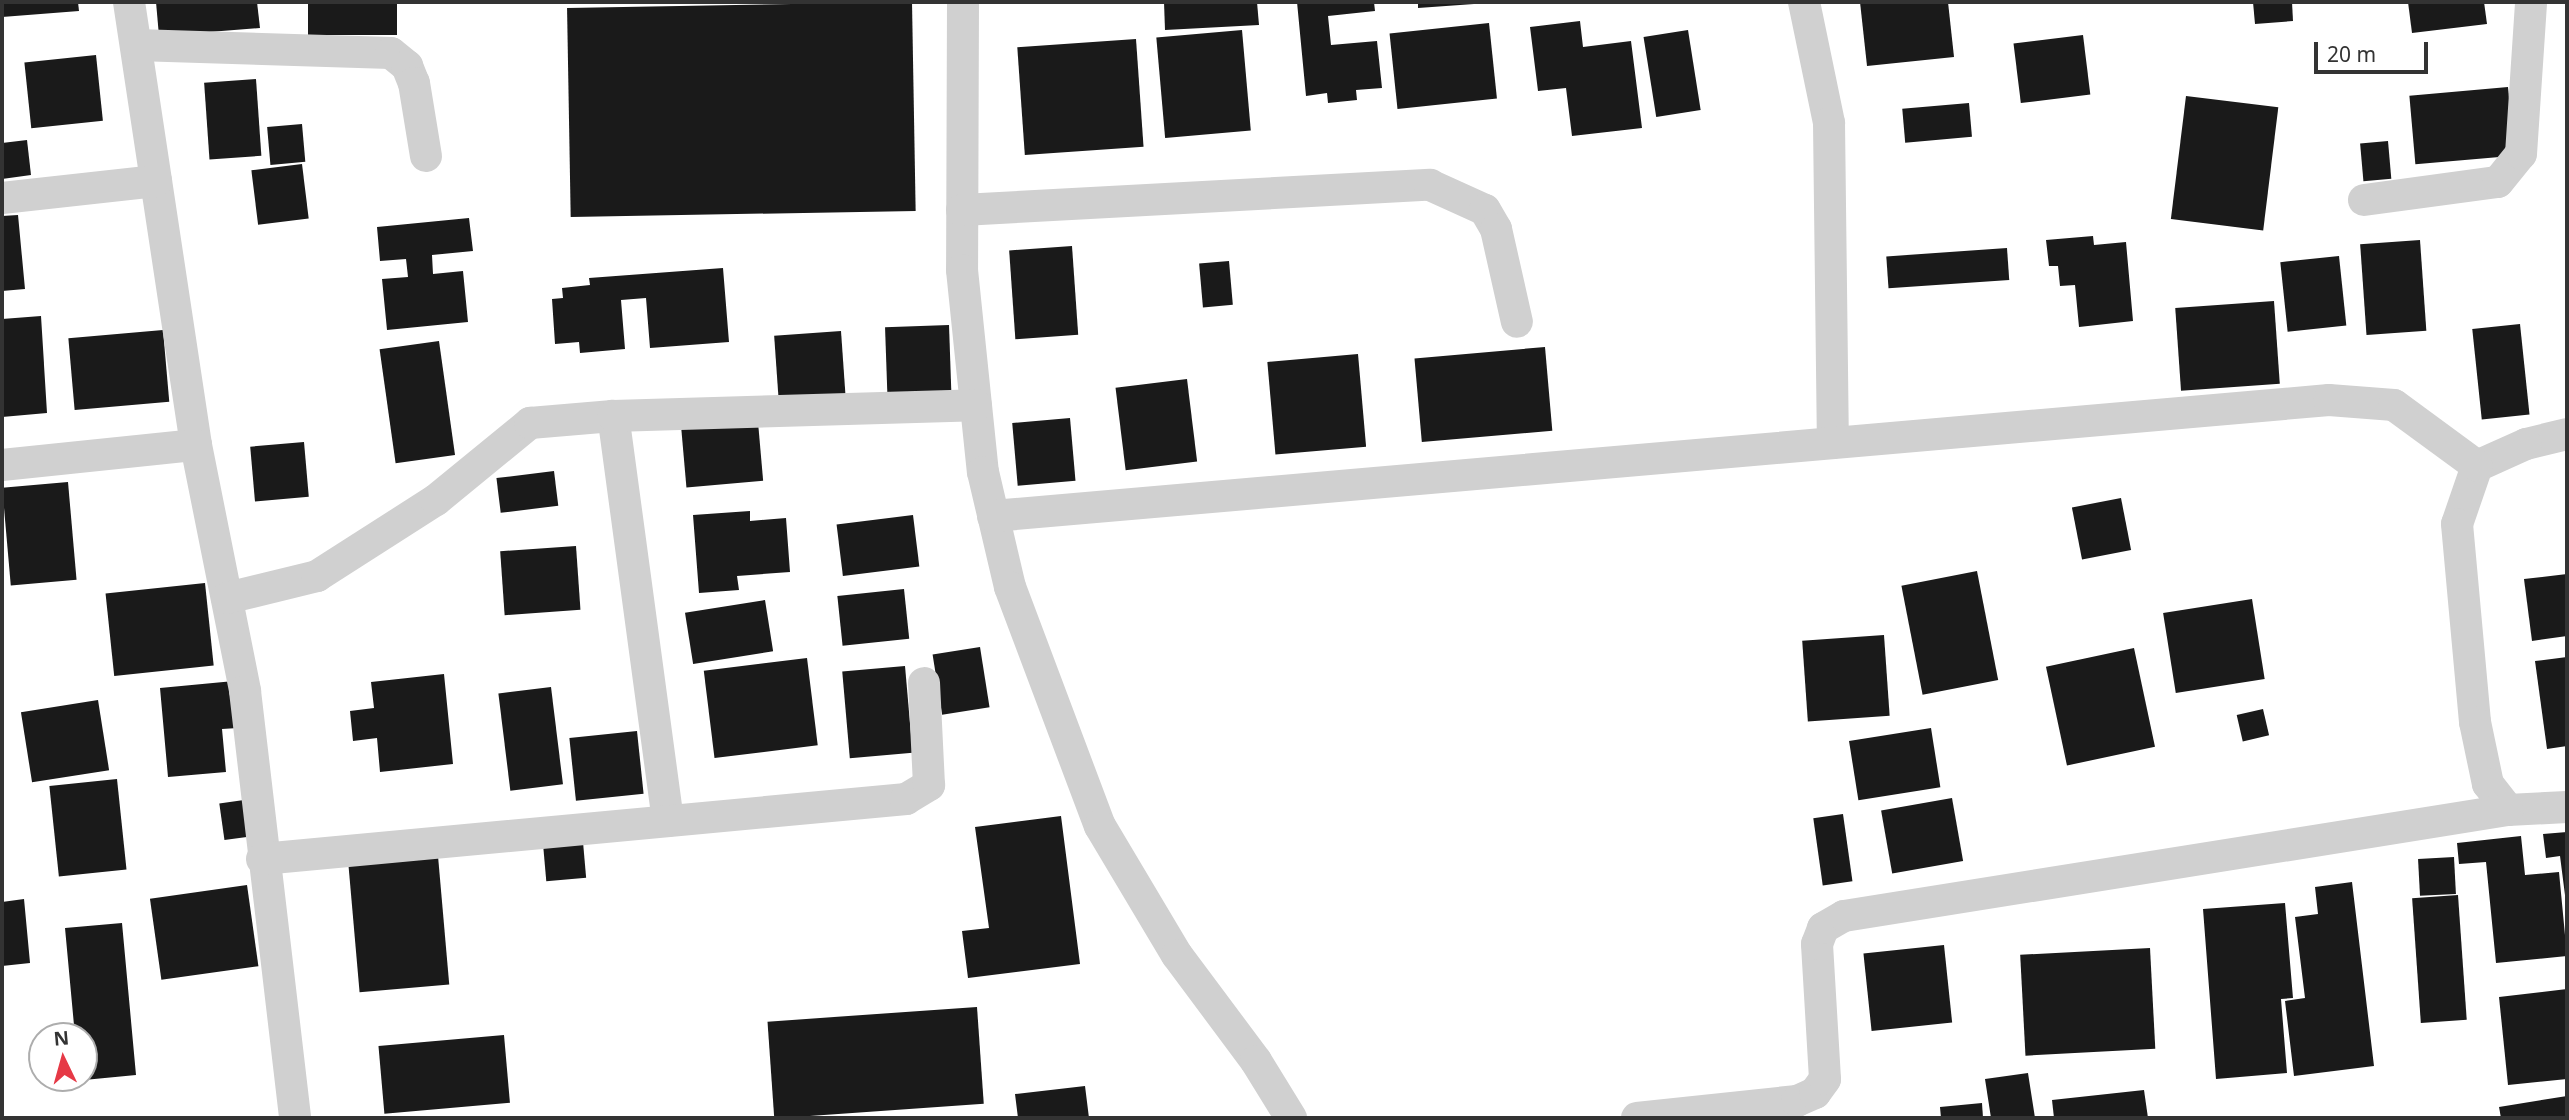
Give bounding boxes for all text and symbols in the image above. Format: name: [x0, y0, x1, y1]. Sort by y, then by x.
scale bar: [2317, 28, 2431, 72]
text: 20 m: [2327, 40, 2376, 68]
north arrow: [28, 1022, 98, 1092]
text: N: [53, 1024, 70, 1052]

